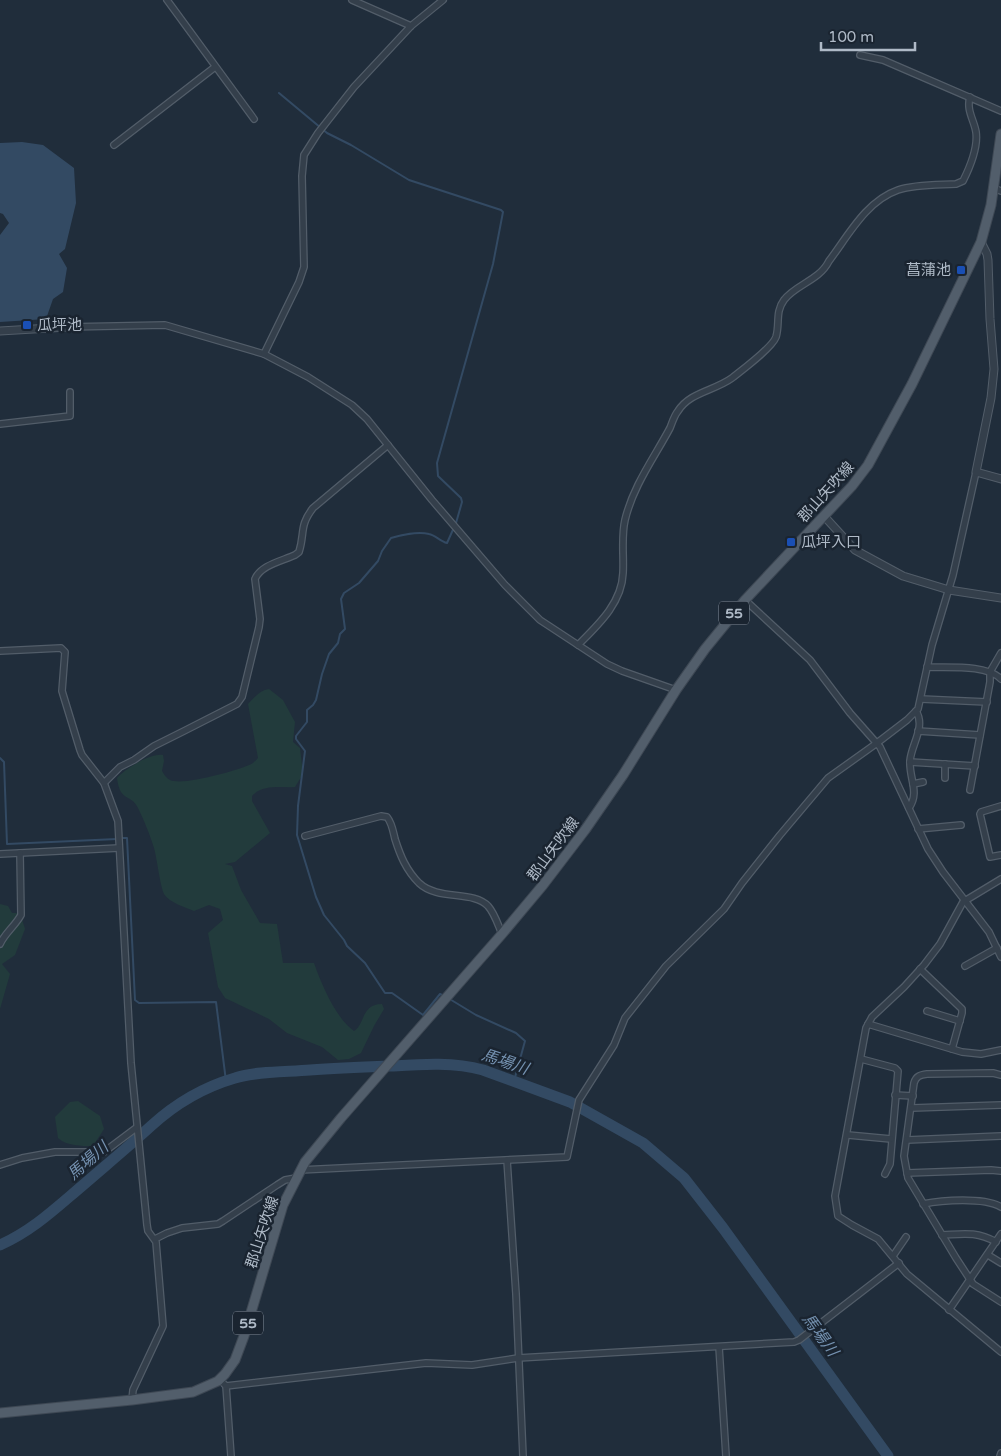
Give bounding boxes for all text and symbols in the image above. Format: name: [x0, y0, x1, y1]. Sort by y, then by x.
scale bar: [821, 20, 915, 52]
text: 100 m: [828, 28, 874, 46]
place label: 菖蒲池: [906, 261, 951, 279]
marker: 菖蒲池: [955, 264, 967, 276]
place label: 瓜坪池: [37, 316, 82, 334]
marker: 瓜坪池: [21, 319, 33, 331]
street label: 郡山矢吹線: [794, 458, 858, 526]
place label: 瓜坪入口: [801, 533, 861, 551]
marker: 瓜坪入口: [785, 536, 797, 548]
road number: 55: [719, 602, 749, 624]
street label: 郡山矢吹線: [523, 814, 583, 884]
water label: 馬場川: [479, 1045, 533, 1080]
water label: 馬場川: [63, 1136, 114, 1184]
street label: 郡山矢吹線: [242, 1194, 282, 1270]
water label: 馬場川: [798, 1310, 843, 1362]
road number: 55: [233, 1312, 263, 1335]

